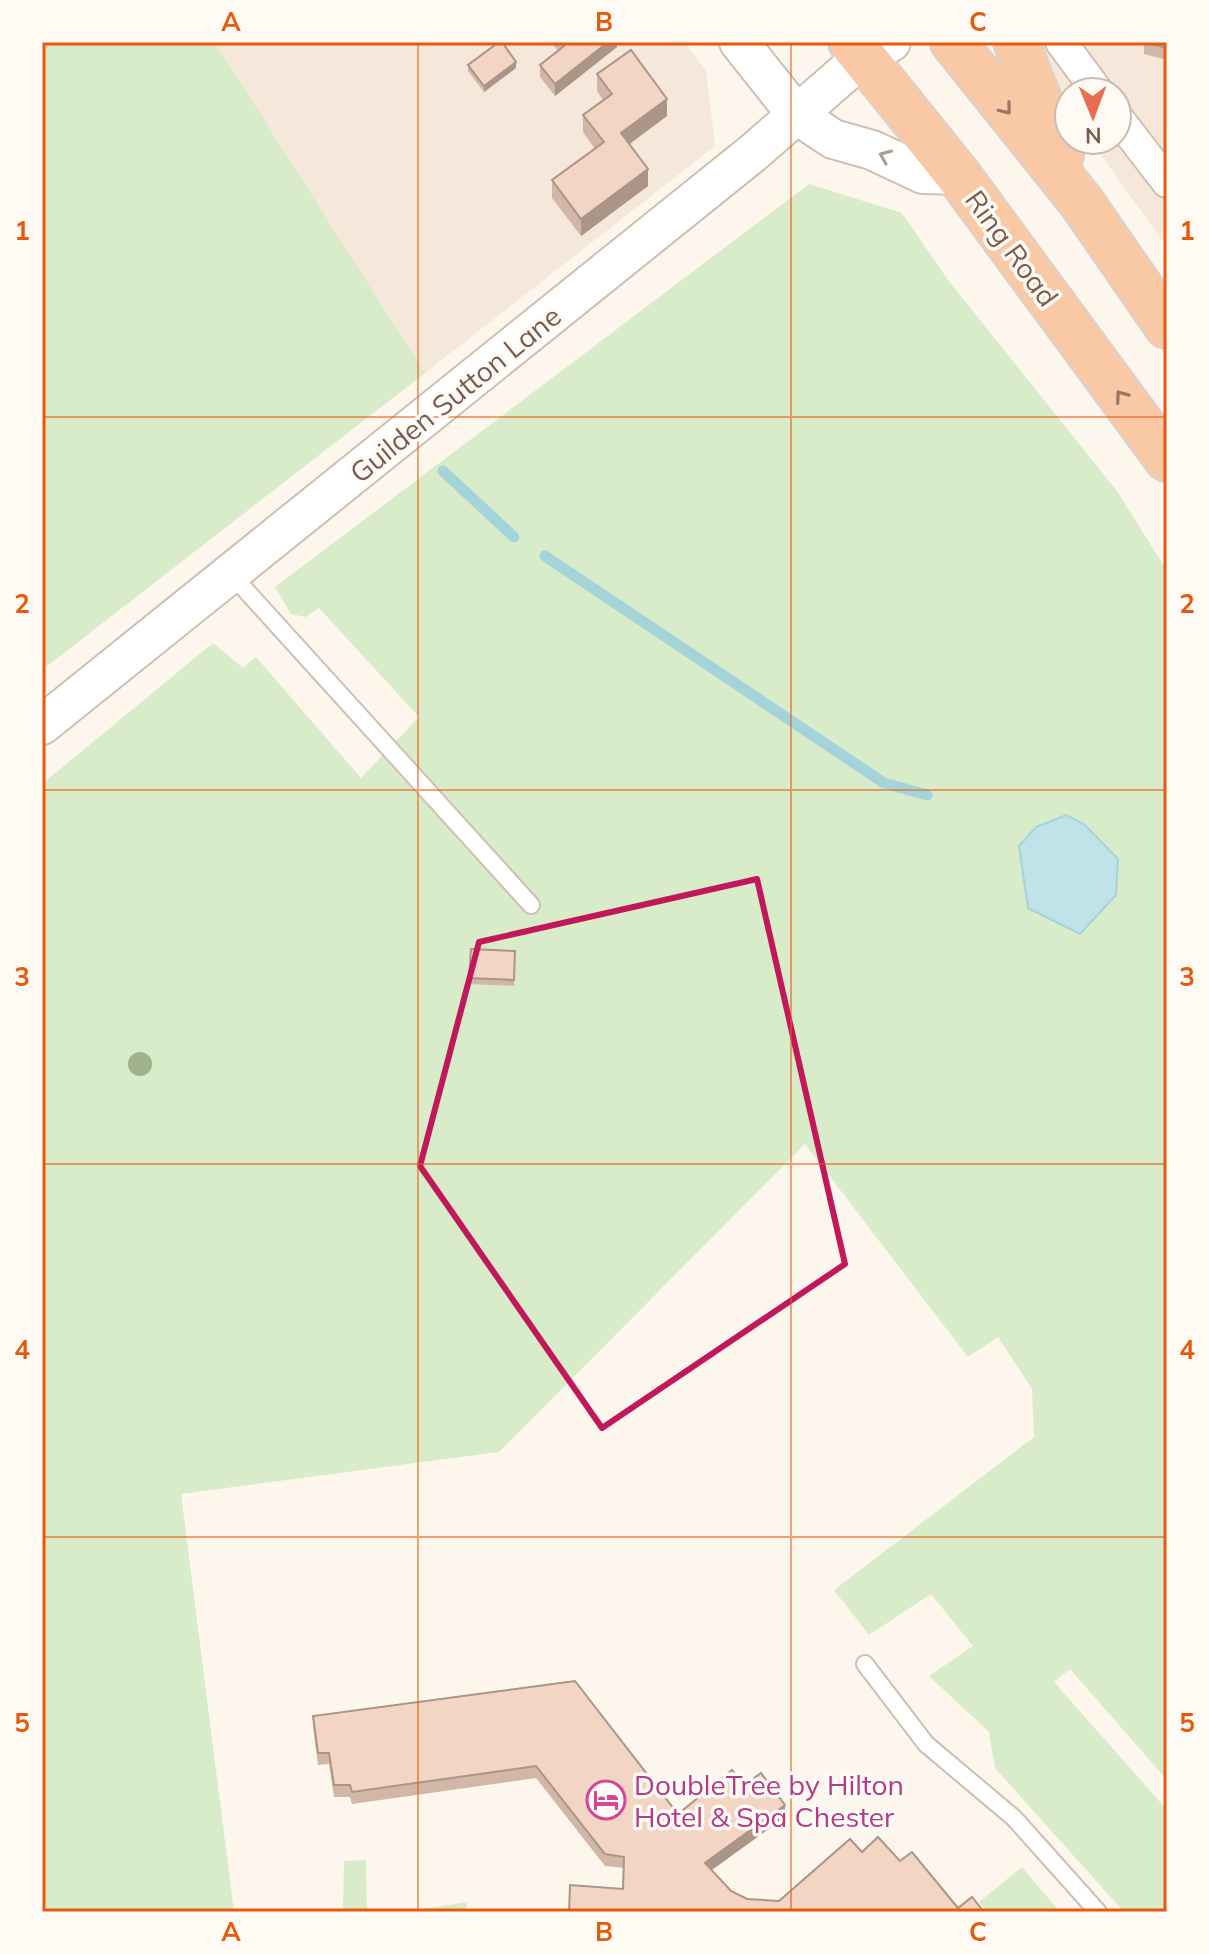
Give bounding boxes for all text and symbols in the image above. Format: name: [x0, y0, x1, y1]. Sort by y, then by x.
text: A: [221, 5, 241, 38]
text: B: [595, 5, 613, 38]
text: C: [969, 5, 987, 38]
north arrow: [1053, 76, 1133, 156]
one-way arrow: [996, 100, 1011, 114]
text: N: [1085, 122, 1102, 150]
one-way arrow: [879, 149, 893, 165]
street label: Ring Road: [958, 183, 1066, 313]
text: 1: [14, 214, 30, 247]
text: 1: [1179, 214, 1195, 247]
street label: Guilden Sutton Lane: [342, 298, 568, 490]
one-way arrow: [1117, 390, 1131, 404]
text: 2: [14, 587, 30, 620]
text: 2: [1179, 587, 1195, 620]
text: 3: [14, 960, 30, 993]
text: 3: [1179, 960, 1195, 993]
text: 4: [14, 1333, 30, 1366]
text: 4: [1179, 1333, 1195, 1366]
text: 5: [14, 1706, 30, 1739]
text: 5: [1179, 1706, 1195, 1739]
place label: DoubleTree by Hilton Hotel & Spa Chester: [634, 1767, 904, 1834]
hotel icon: DoubleTree by Hilton Hotel & Spa Chester: [585, 1779, 627, 1821]
text: A: [221, 1915, 241, 1948]
text: B: [595, 1915, 613, 1948]
text: C: [969, 1915, 987, 1948]

